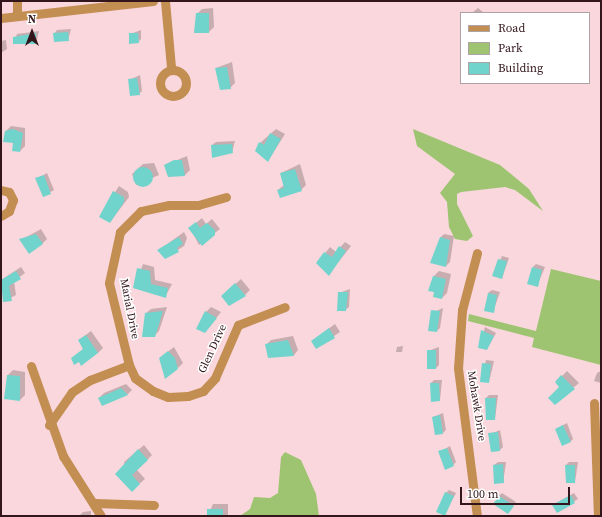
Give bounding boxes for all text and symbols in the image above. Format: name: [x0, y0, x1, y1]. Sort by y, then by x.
north arrow: [12, 12, 52, 52]
text: N: [28, 12, 36, 27]
legend: [460, 12, 590, 84]
text: Road: [498, 20, 525, 36]
text: Park: [498, 40, 523, 56]
text: Building: [498, 60, 543, 76]
street label: Marial Drive: [117, 278, 141, 340]
street label: Glen Drive: [196, 323, 230, 375]
street label: Mohawk Drive: [464, 370, 488, 442]
scale bar: [462, 479, 572, 505]
text: 100 m: [467, 486, 499, 502]

